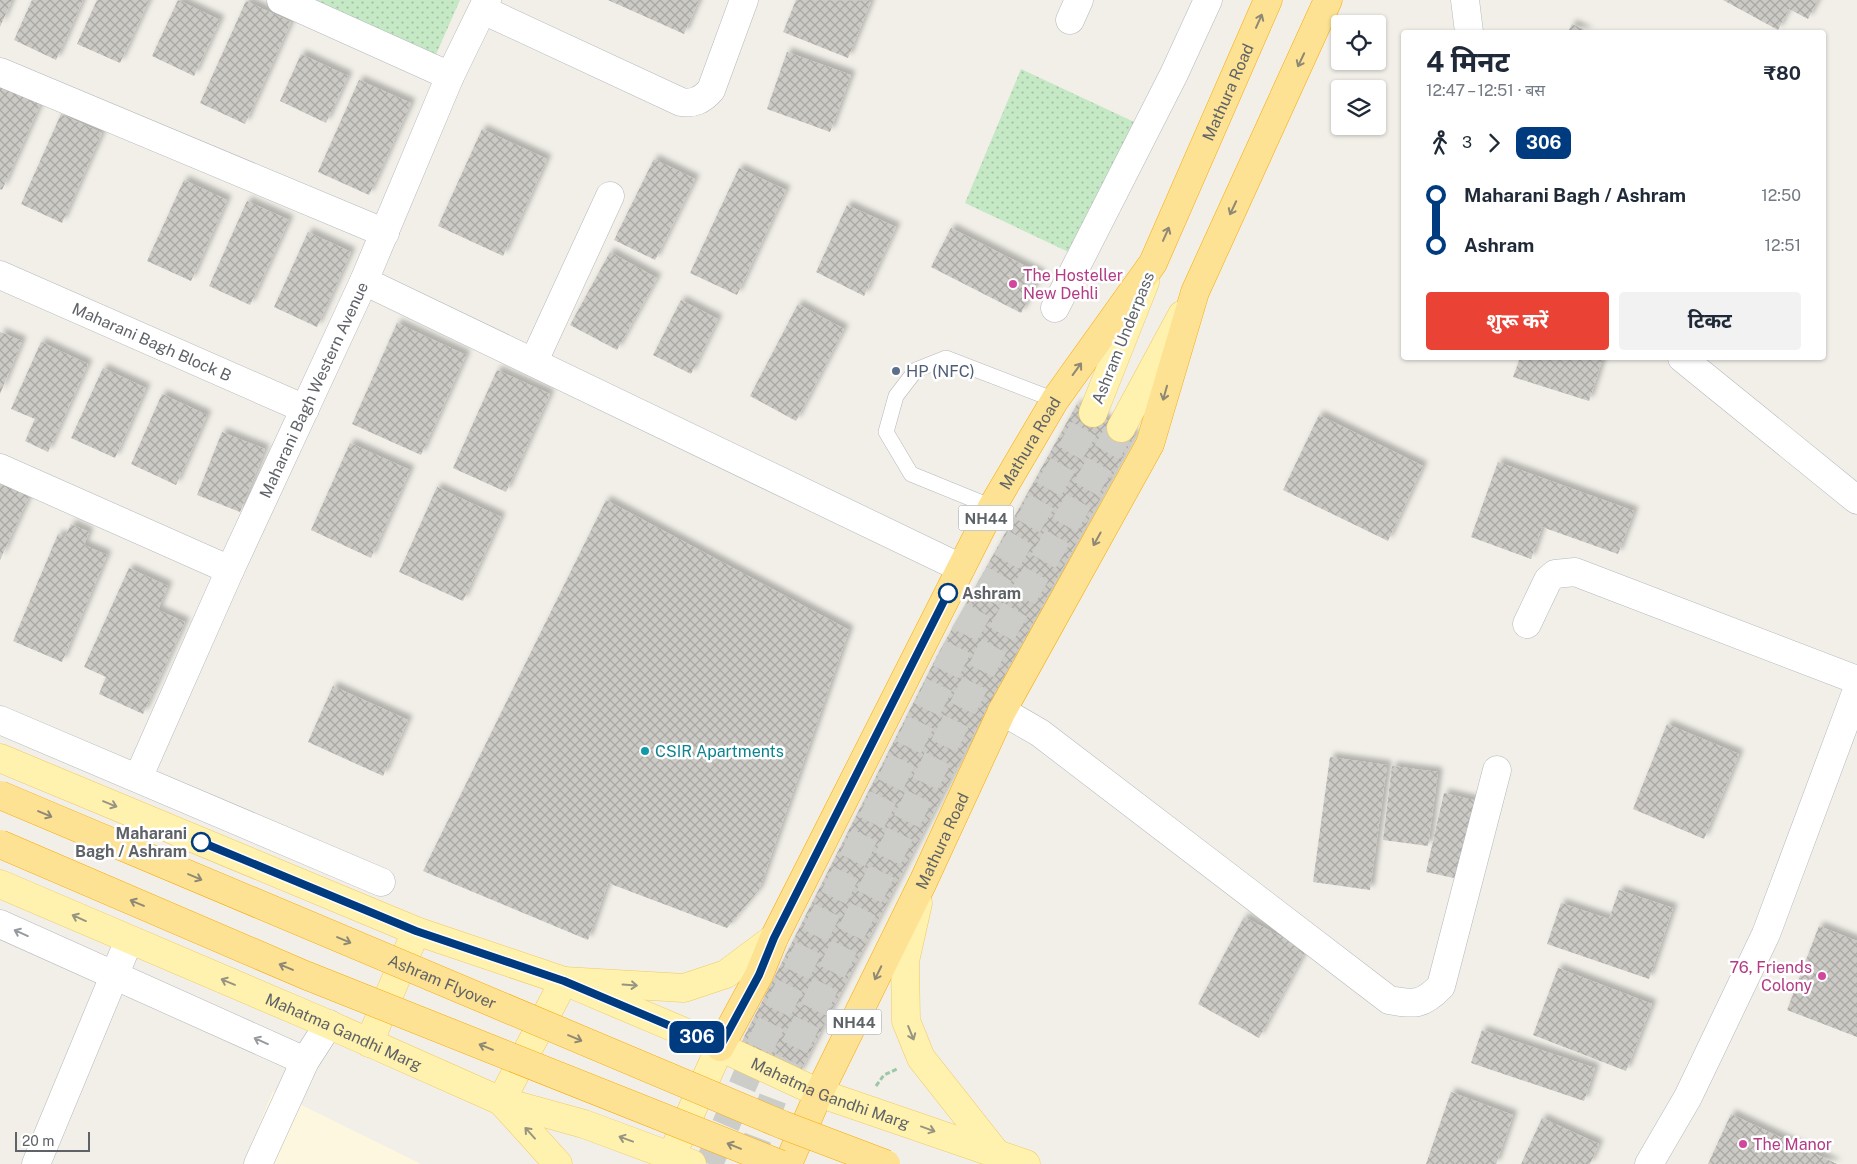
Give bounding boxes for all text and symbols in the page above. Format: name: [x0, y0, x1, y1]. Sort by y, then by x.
one-way arrow: [1255, 13, 1264, 28]
map controls: [1331, 15, 1386, 135]
button: locate: [1331, 15, 1386, 70]
street label: Mathura Road: [1198, 41, 1257, 144]
text: 4 मिनट: [1426, 45, 1509, 78]
one-way arrow: [1295, 52, 1305, 67]
text: ₹80: [1764, 62, 1801, 84]
button: layers: [1331, 80, 1386, 135]
text: 12:47 – 12:51 · बस: [1426, 81, 1545, 100]
icon: walk: [1426, 129, 1454, 157]
icon: forward: [1480, 129, 1508, 157]
text: 306: [1526, 132, 1561, 153]
text: 3: [1462, 133, 1472, 152]
text: Maharani Bagh / Ashram: [1464, 184, 1686, 206]
text: 12:50: [1761, 186, 1801, 205]
one-way arrow: [1228, 200, 1237, 215]
one-way arrow: [1161, 227, 1171, 242]
text: Ashram: [1464, 234, 1534, 256]
text: 12:51: [1765, 236, 1801, 255]
place label: The Hosteller New Dehli: [1023, 266, 1123, 303]
street label: Ashram Underpass: [1088, 269, 1158, 407]
marker: The Hosteller New Dehli: [1007, 278, 1019, 290]
street label: Maharani Bagh Western Avenue: [255, 279, 372, 501]
button: शुरू करें: [1426, 292, 1609, 350]
button: टिकट: [1619, 292, 1801, 350]
street label: Maharani Bagh Block B: [69, 298, 235, 385]
place label: HP (NFC): [906, 362, 975, 381]
one-way arrow: [1072, 362, 1082, 376]
marker: HP (NFC): [890, 365, 902, 377]
one-way arrow: [1160, 384, 1169, 400]
street label: Mathura Road: [995, 393, 1064, 493]
road number: NH44: [958, 506, 1014, 530]
one-way arrow: [1092, 532, 1102, 547]
marker: Ashram: [938, 583, 958, 603]
place label: Ashram: [962, 584, 1021, 603]
place label: CSIR Apartments: [655, 742, 784, 761]
marker: CSIR Apartments: [639, 745, 651, 757]
street label: Mathura Road: [912, 790, 972, 892]
one-way arrow: [102, 799, 117, 809]
one-way arrow: [37, 810, 52, 819]
place label: Maharani Bagh / Ashram: [75, 824, 187, 861]
marker: Maharani Bagh / Ashram: [191, 832, 211, 852]
one-way arrow: [187, 873, 202, 883]
one-way arrow: [130, 897, 145, 907]
one-way arrow: [72, 913, 87, 923]
one-way arrow: [14, 928, 29, 938]
one-way arrow: [336, 936, 351, 946]
street label: Ashram Flyover: [385, 950, 499, 1013]
place label: 76, Friends Colony: [1729, 958, 1812, 995]
one-way arrow: [279, 962, 294, 971]
one-way arrow: [873, 965, 882, 980]
marker: 76, Friends Colony: [1816, 970, 1828, 982]
one-way arrow: [221, 976, 236, 986]
one-way arrow: [622, 980, 638, 989]
street label: Mahatma Gandhi Marg: [263, 989, 425, 1074]
road number: NH44: [826, 1010, 882, 1034]
line badge: 306: [668, 1021, 726, 1053]
one-way arrow: [906, 1025, 916, 1040]
text: 306: [679, 1026, 715, 1047]
one-way arrow: [567, 1033, 582, 1043]
one-way arrow: [254, 1035, 269, 1045]
one-way arrow: [479, 1042, 494, 1051]
street label: Mahatma Gandhi Marg: [748, 1053, 912, 1133]
one-way arrow: [920, 1125, 935, 1134]
one-way arrow: [524, 1126, 535, 1139]
scale bar: [15, 1129, 90, 1152]
text: 20 m: [22, 1133, 54, 1149]
one-way arrow: [618, 1134, 634, 1143]
place label: The Manor: [1753, 1135, 1832, 1154]
marker: The Manor: [1737, 1138, 1749, 1150]
one-way arrow: [727, 1141, 742, 1150]

